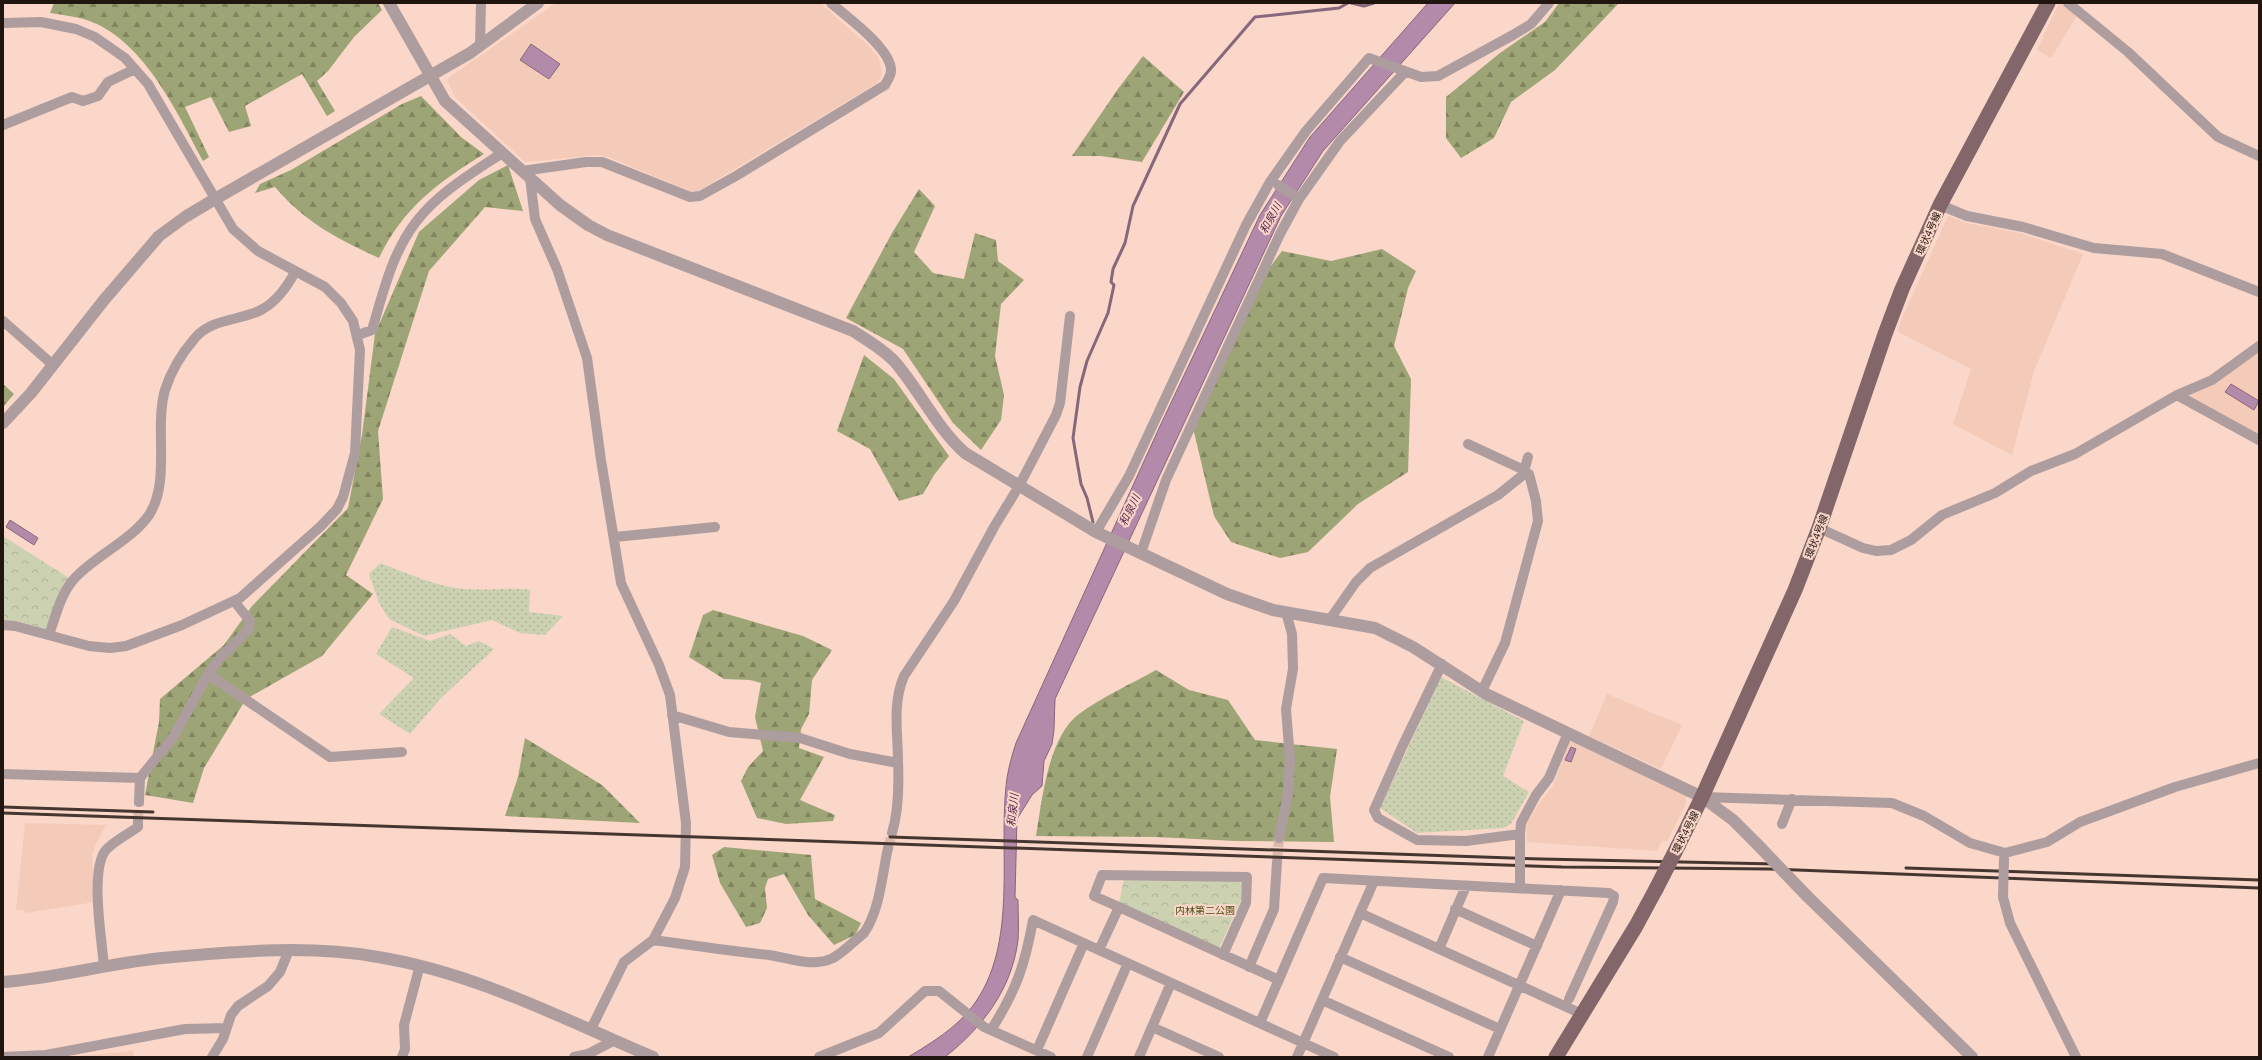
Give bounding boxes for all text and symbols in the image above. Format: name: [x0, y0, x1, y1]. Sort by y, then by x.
water label: 和泉川: [1255, 199, 1285, 236]
street label: 環状4号線: [1912, 209, 1944, 257]
water label: 和泉川: [1115, 491, 1143, 528]
street label: 環状4号線: [1801, 512, 1831, 560]
water label: 和泉川: [1003, 792, 1021, 827]
street label: 環状4号線: [1668, 808, 1702, 856]
park label: 内林第二公園: [1175, 903, 1235, 917]

